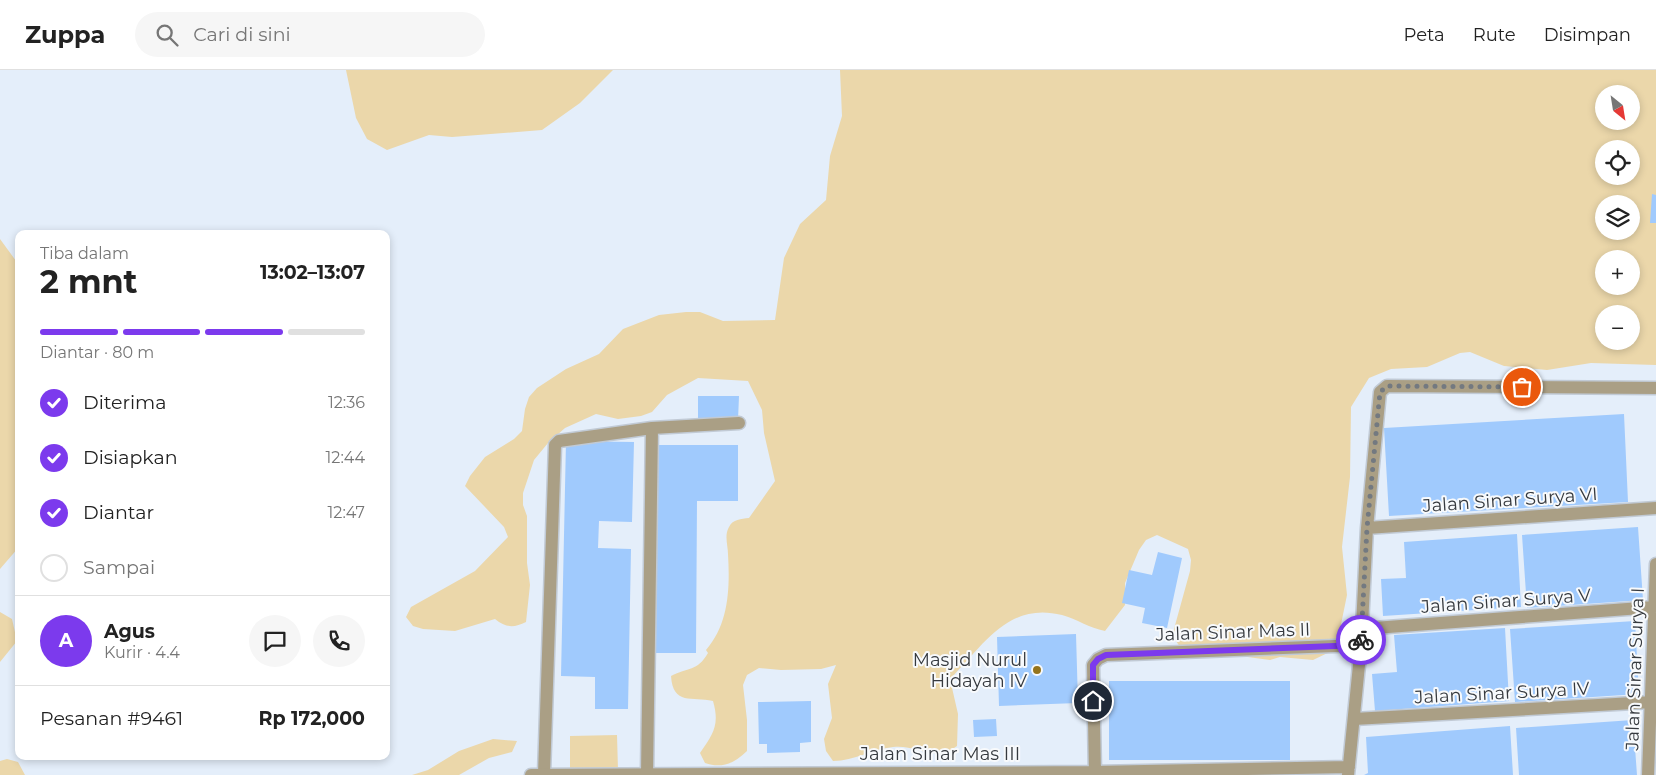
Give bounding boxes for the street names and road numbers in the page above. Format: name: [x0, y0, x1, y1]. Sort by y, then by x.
street label: Jalan Sinar Surya VI: [1421, 483, 1598, 517]
street label: Jalan Sinar Surya V: [1419, 584, 1592, 618]
street label: Jalan Sinar Surya I: [1621, 587, 1649, 752]
street label: Jalan Sinar Mas II: [1154, 618, 1311, 646]
street label: Jalan Sinar Surya IV: [1413, 677, 1591, 709]
street label: Jalan Sinar Mas III: [859, 743, 1020, 765]

